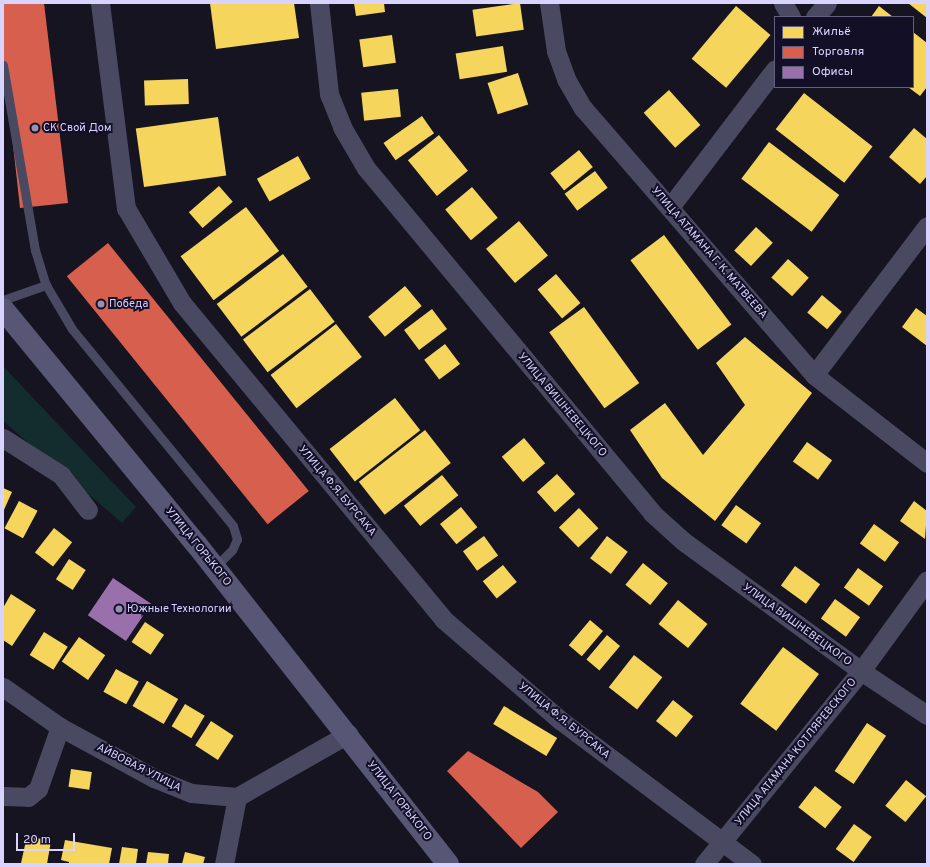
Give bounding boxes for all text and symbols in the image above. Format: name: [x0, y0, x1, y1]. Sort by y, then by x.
legend: [774, 16, 914, 88]
text: Жильё: [812, 24, 851, 40]
text: Торговля: [812, 44, 864, 60]
text: Офисы: [812, 64, 853, 80]
place label: СК Свой Дом: [43, 121, 111, 135]
marker: СК Свой Дом: [30, 123, 40, 133]
street label: УЛИЦА АТАМАНА Г. К. МАТВЕЕВА: [648, 184, 770, 322]
place label: Победа: [109, 297, 148, 311]
marker: Победа: [96, 299, 106, 309]
street label: УЛИЦА ВИШНЕВЕЦКОГО: [515, 350, 609, 460]
street label: УЛИЦА Ф.Я. БУРСАКА: [295, 443, 379, 539]
street label: УЛИЦА ГОРЬКОГО: [162, 505, 234, 589]
street label: УЛИЦА ВИШНЕВЕЦКОГО: [740, 581, 854, 669]
place label: Южные Технологии: [127, 602, 232, 616]
marker: Южные Технологии: [114, 604, 124, 614]
street label: УЛИЦА АТАМАНА КОТЛЯРЕВСКОГО: [732, 675, 860, 829]
street label: УЛИЦА Ф.Я. БУРСАКА: [515, 680, 613, 762]
street label: АЙВОВАЯ УЛИЦА: [95, 741, 183, 795]
street label: УЛИЦА ГОРЬКОГО: [364, 758, 434, 844]
scale bar: [18, 825, 77, 851]
text: 20 m: [23, 832, 51, 848]

